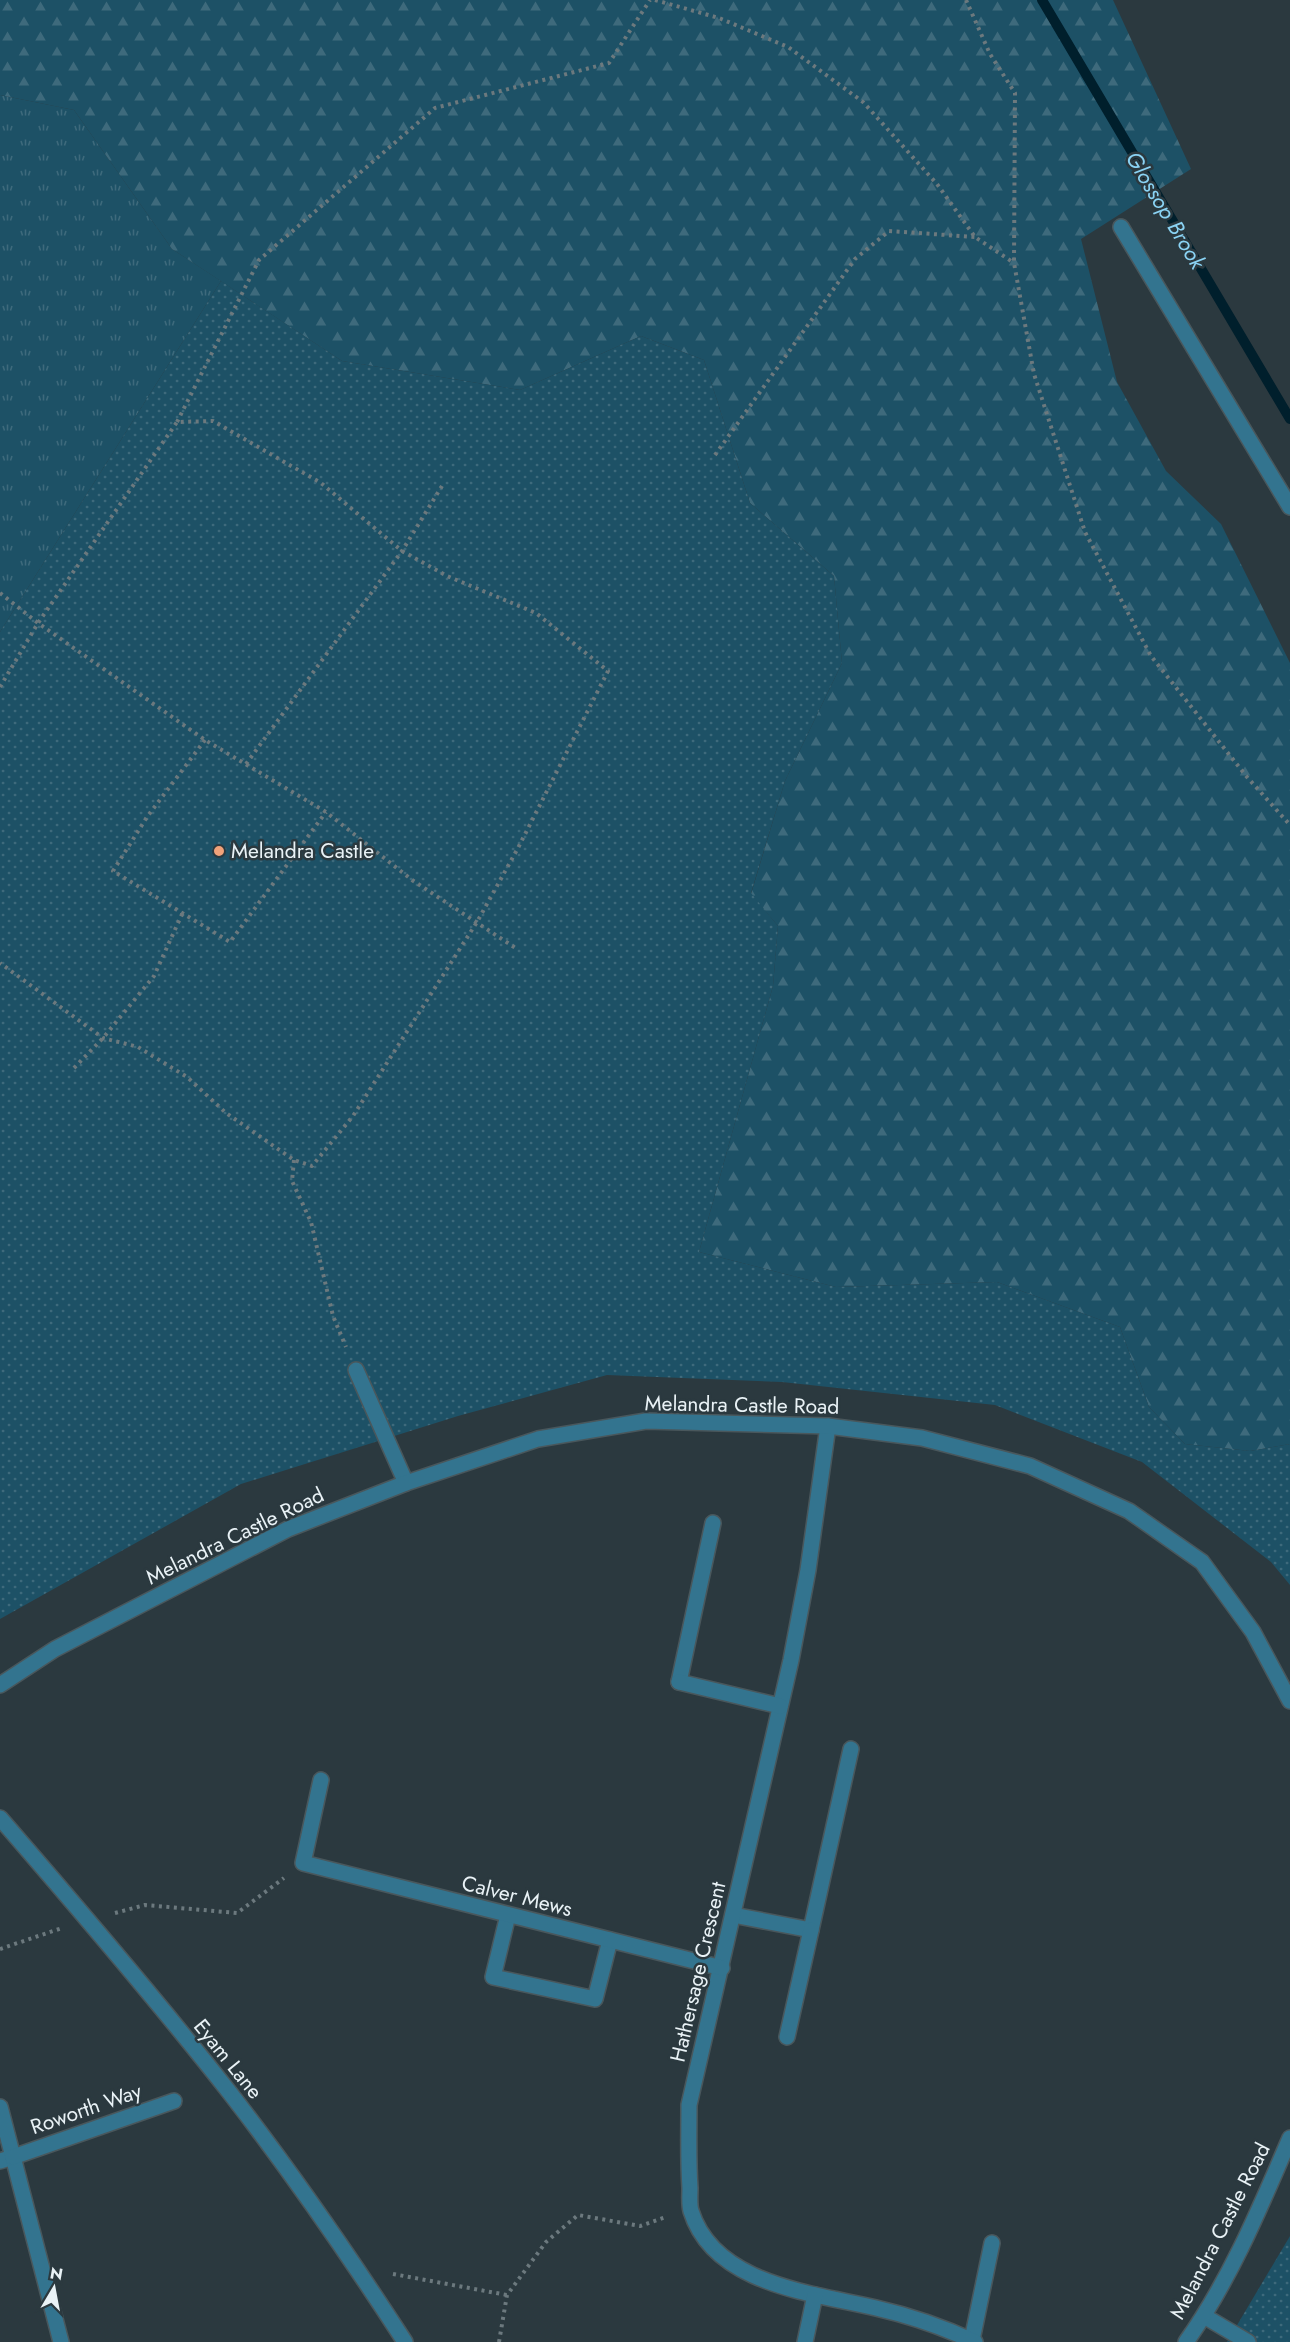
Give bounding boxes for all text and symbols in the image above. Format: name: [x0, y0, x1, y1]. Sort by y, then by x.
water label: Glossop Brook: [1118, 145, 1215, 276]
place label: Melandra Castle: [231, 836, 374, 866]
marker: Melandra Castle: [212, 844, 226, 858]
street label: Melandra Castle Road: [644, 1388, 840, 1422]
street label: Melandra Castle Road: [141, 1480, 329, 1592]
street label: Calver Mews: [459, 1868, 575, 1924]
street label: Hathersage Crescent: [663, 1879, 733, 2065]
street label: Eyam Lane: [186, 2013, 270, 2105]
street label: Roworth Way: [26, 2076, 146, 2142]
street label: Melandra Castle Road: [1162, 2137, 1278, 2325]
north arrow: [24, 2258, 84, 2318]
text: N: [48, 2261, 65, 2286]

